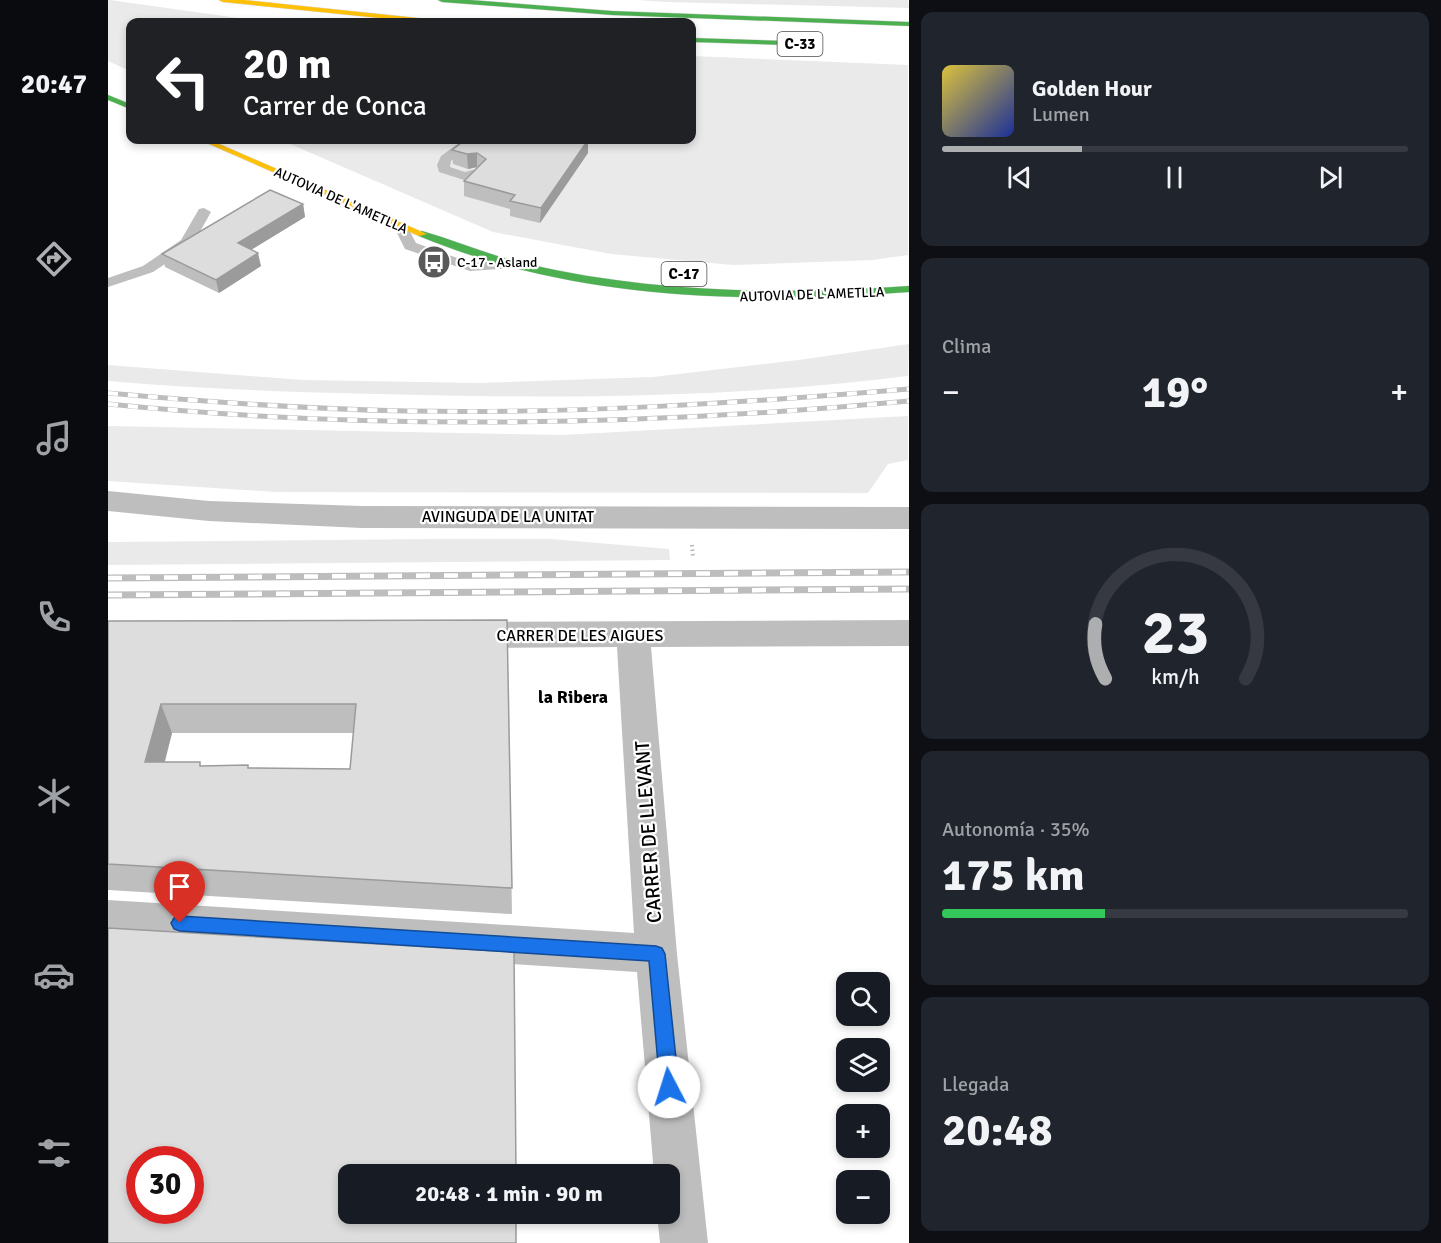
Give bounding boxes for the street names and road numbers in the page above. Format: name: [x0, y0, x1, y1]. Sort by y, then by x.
road number: C-33: [778, 32, 822, 56]
street label: AUTOVIA DE L'AMETLLA: [271, 163, 411, 238]
road number: C-17: [662, 262, 706, 286]
street label: AUTOVIA DE L'AMETLLA: [739, 283, 885, 306]
street label: AVINGUDA DE LA UNITAT: [422, 507, 594, 527]
street label: CARRER DE LES AIGUES: [497, 626, 664, 646]
street label: CARRER DE LLEVANT: [630, 740, 667, 924]

